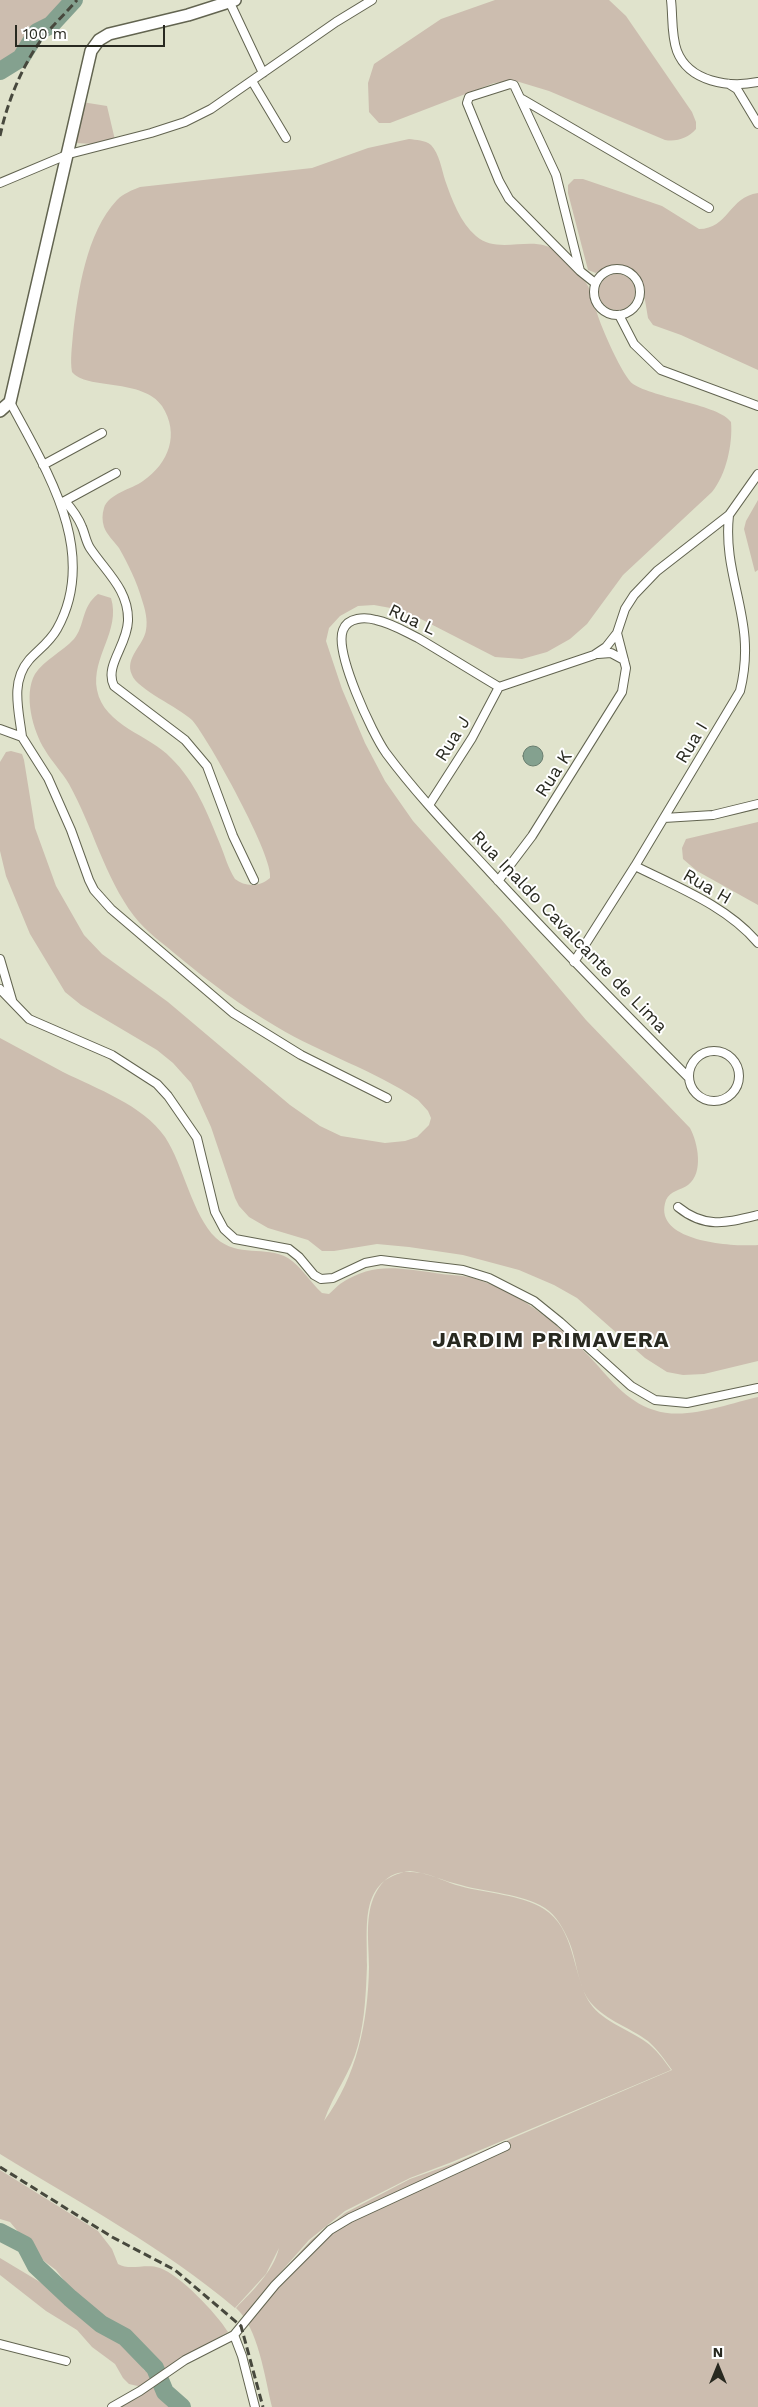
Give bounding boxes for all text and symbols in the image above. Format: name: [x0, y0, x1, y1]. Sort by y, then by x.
scale bar: [18, 15, 168, 47]
text: 100 m: [23, 25, 67, 43]
street label: Rua L: [385, 600, 439, 640]
street label: Rua J: [431, 712, 475, 766]
street label: Rua I: [671, 718, 713, 768]
street label: Rua K: [531, 747, 577, 801]
street label: Rua Inaldo Cavalcante de Lima: [467, 826, 671, 1038]
street label: Rua H: [679, 865, 735, 909]
district label: JARDIM PRIMAVERA: [430, 1328, 672, 1354]
north arrow: [693, 2342, 743, 2392]
text: N: [713, 2344, 723, 2360]

